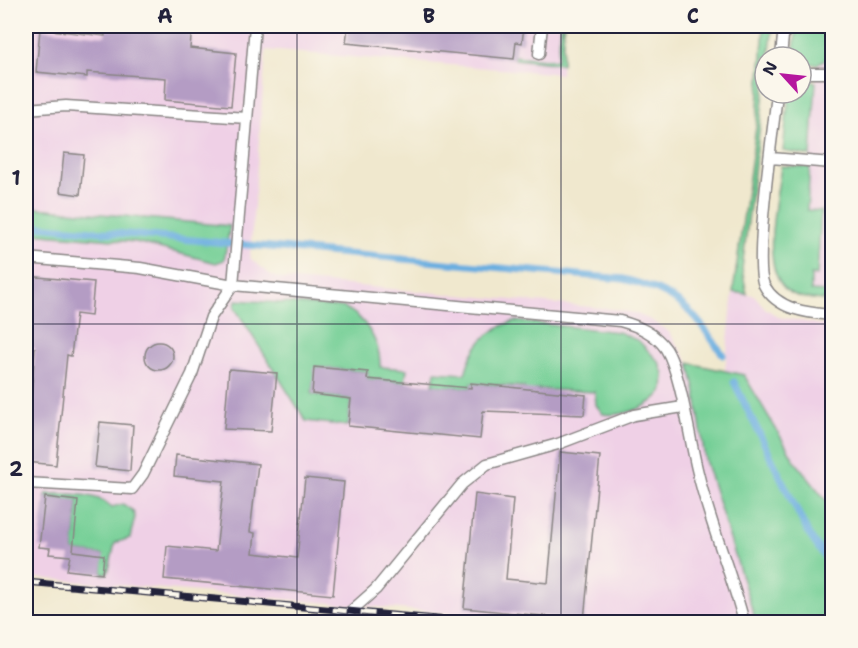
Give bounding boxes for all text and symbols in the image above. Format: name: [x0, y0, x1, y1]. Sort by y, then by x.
text: A: [157, 3, 173, 29]
text: B: [423, 3, 435, 29]
text: C: [687, 3, 699, 29]
north arrow: [753, 45, 813, 105]
text: N: [758, 58, 782, 79]
text: 1: [11, 165, 21, 191]
text: 2: [9, 456, 23, 482]

